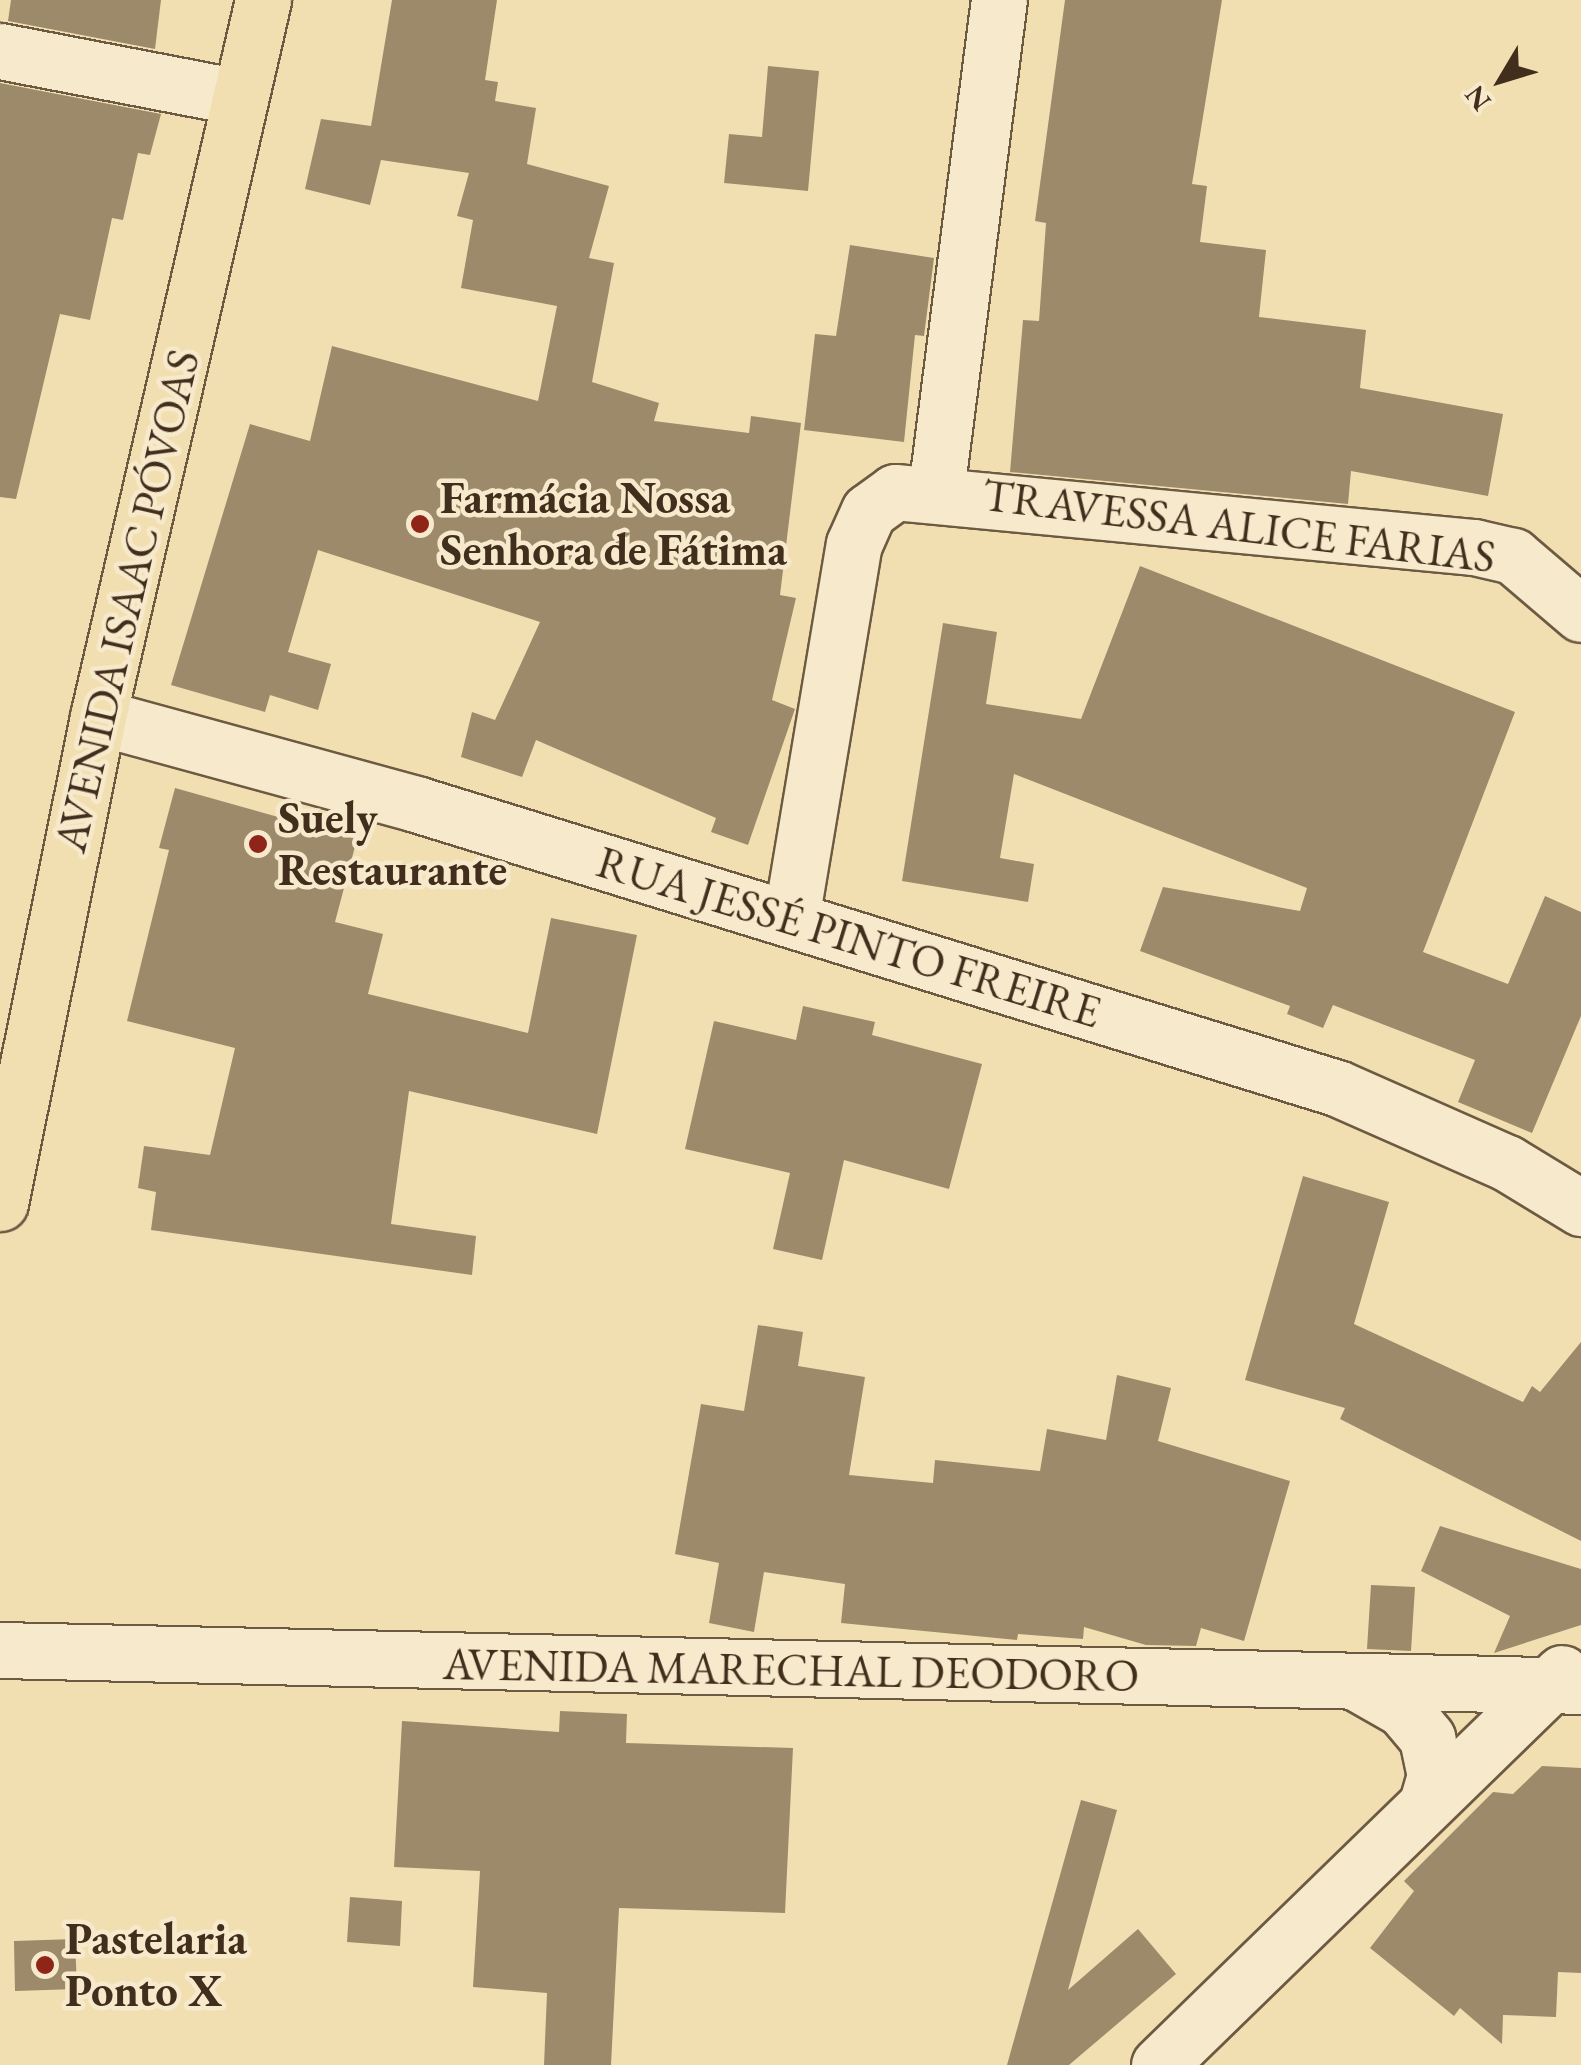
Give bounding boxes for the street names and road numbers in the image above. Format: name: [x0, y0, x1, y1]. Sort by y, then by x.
street label: AVENIDA ISAAC PÓVOAS: [43, 345, 211, 857]
street label: TRAVESSA ALICE FARIAS: [980, 468, 1498, 584]
street label: RUA JESSÉ PINTO FREIRE: [591, 835, 1107, 1039]
street label: AVENIDA MARECHAL DEODORO: [442, 1637, 1140, 1703]

